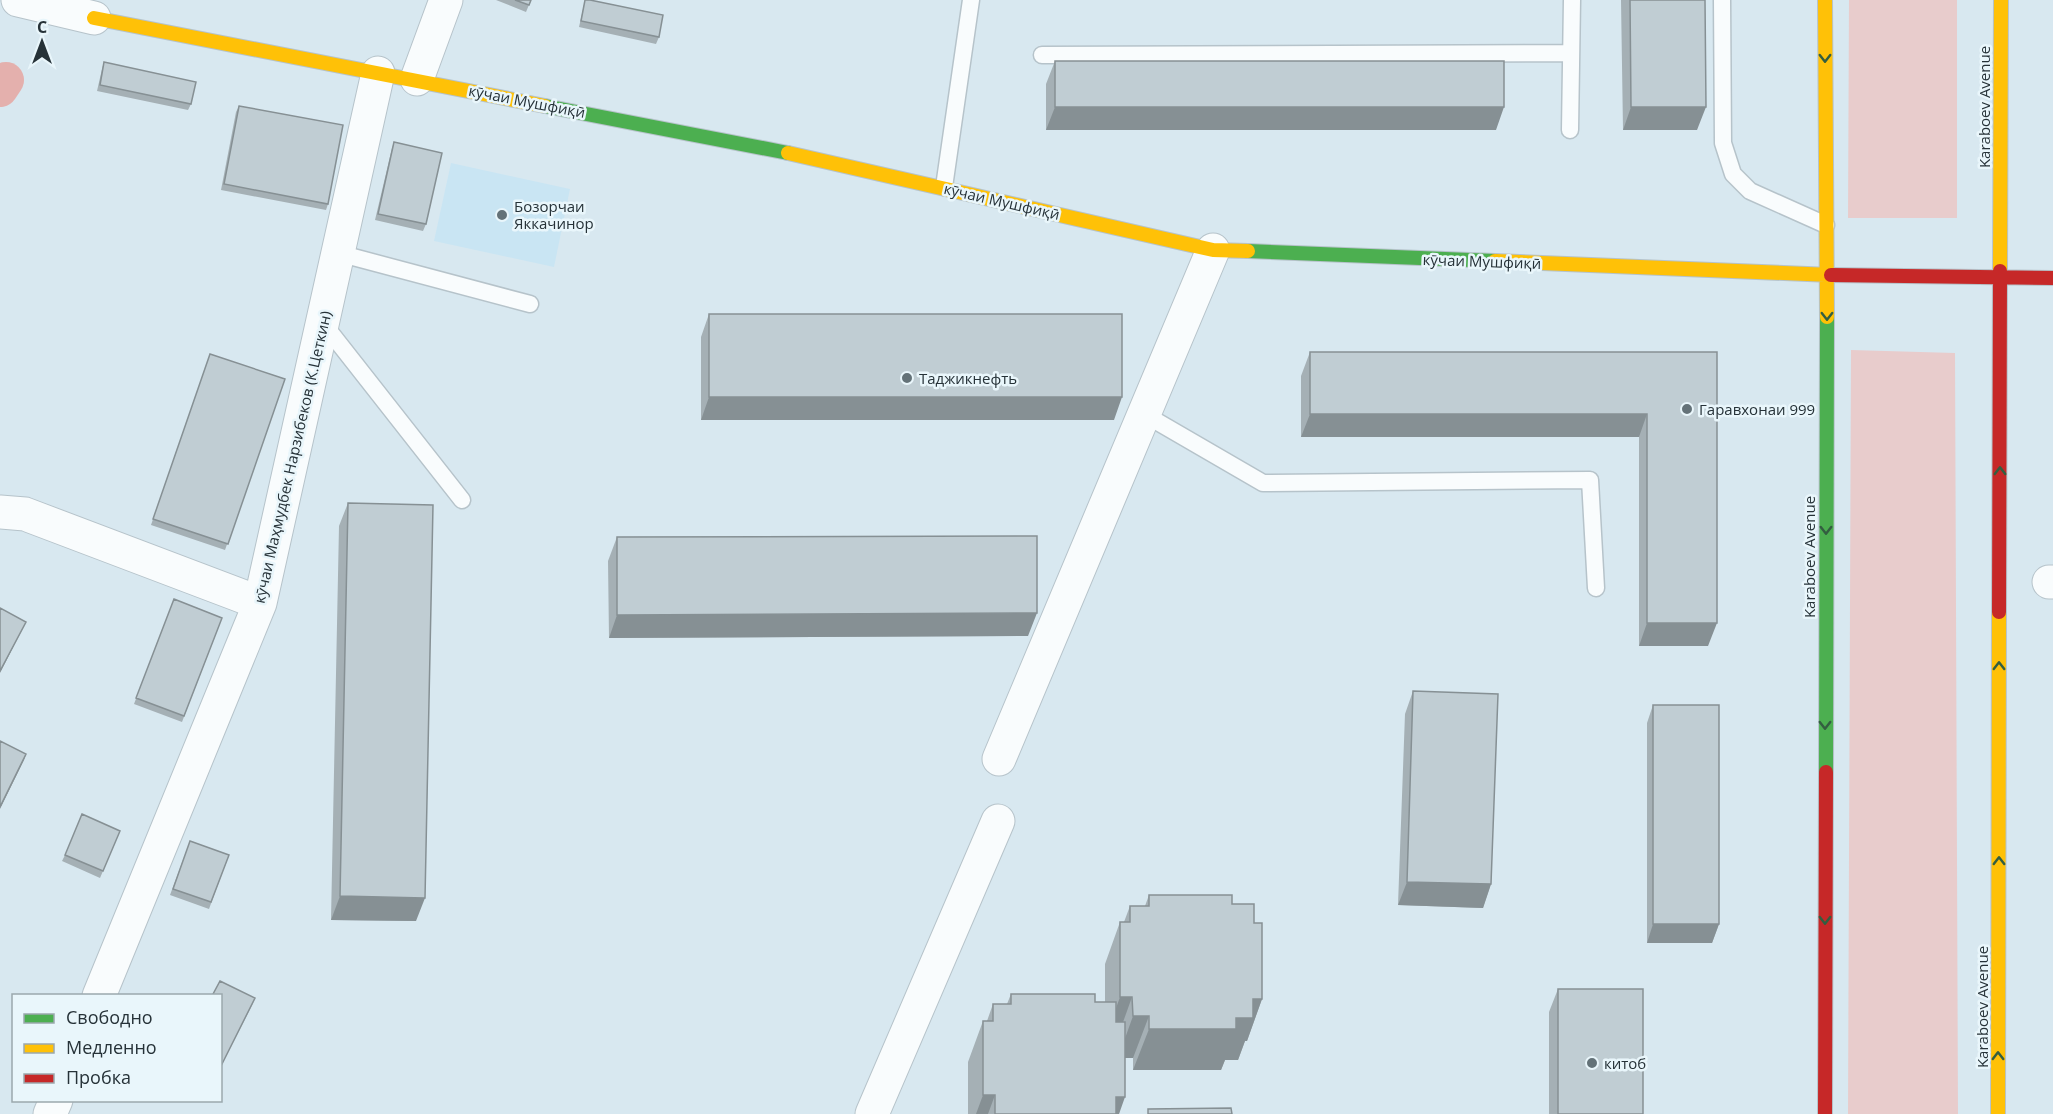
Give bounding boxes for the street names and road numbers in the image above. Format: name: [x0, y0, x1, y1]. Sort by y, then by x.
street label: Karaboev Avenue: [1974, 46, 1994, 168]
street label: кӯчаи Мушфиқӣ: [467, 80, 587, 122]
street label: кӯчаи Мушфиқӣ: [942, 178, 1062, 224]
street label: кӯчаи Мушфиқӣ: [1422, 249, 1542, 273]
street label: кӯчаи Маҳмудбек Нарзибеков (К.Цеткин): [249, 309, 335, 605]
street label: Karaboev Avenue: [1799, 496, 1819, 618]
street label: Karaboev Avenue: [1972, 946, 1992, 1068]

